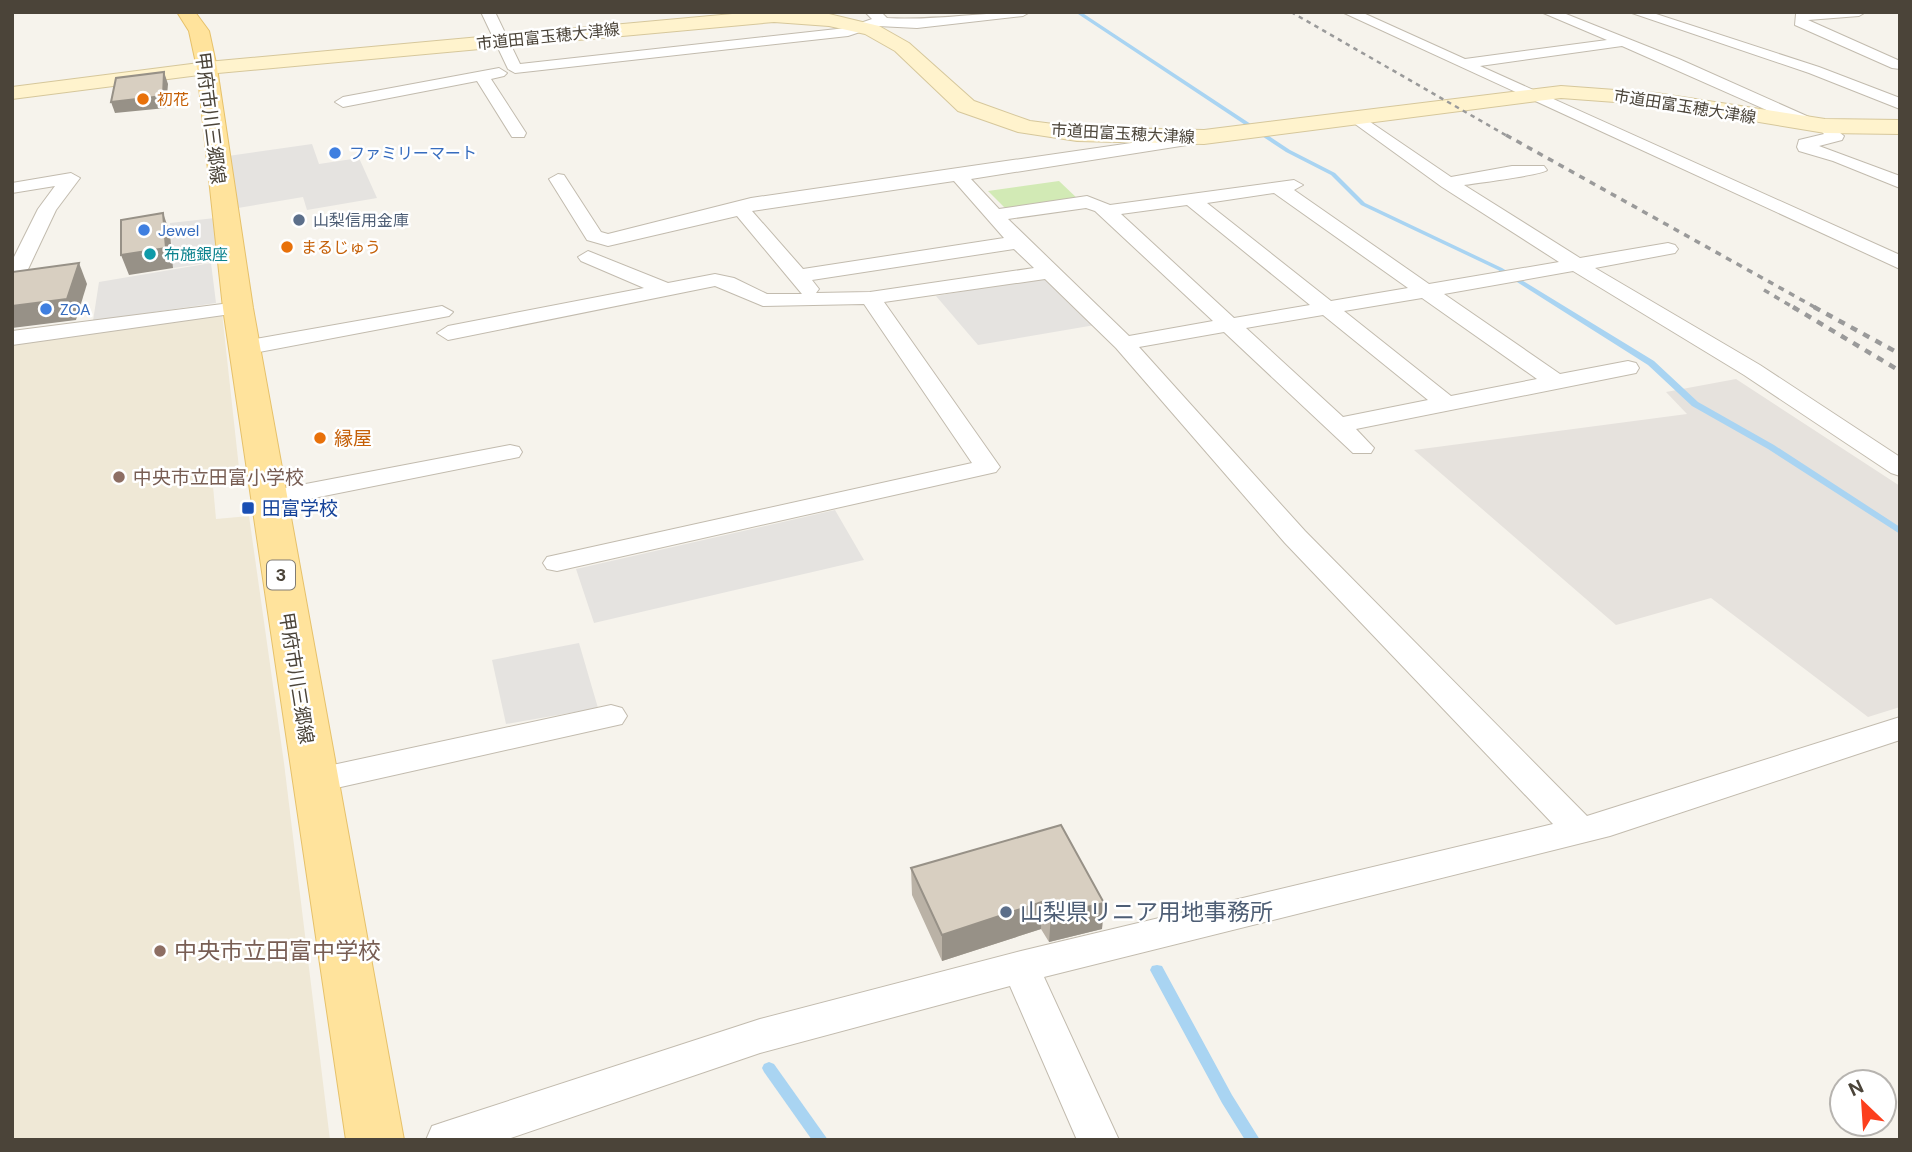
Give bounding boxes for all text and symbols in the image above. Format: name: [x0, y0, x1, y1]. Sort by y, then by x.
street label: 市道田富玉穂大津線: [475, 19, 621, 54]
street label: 甲府市川三郷線: [190, 51, 231, 186]
street label: 市道田富玉穂大津線: [1612, 85, 1758, 128]
place label: 初花: [157, 89, 189, 110]
marker: 初花: [135, 91, 151, 107]
street label: 市道田富玉穂大津線: [1051, 119, 1195, 148]
place label: ファミリーマート: [349, 143, 477, 164]
marker: ファミリーマート: [327, 145, 343, 161]
place label: 山梨信用金庫: [313, 210, 409, 231]
marker: 山梨信用金庫: [291, 212, 307, 228]
place label: Jewel: [158, 220, 199, 241]
marker: Jewel: [136, 222, 152, 238]
place label: まるじゅう: [301, 237, 381, 258]
marker: まるじゅう: [279, 239, 295, 255]
place label: 布施銀座: [164, 244, 228, 265]
marker: 布施銀座: [142, 246, 158, 262]
place label: ZOA: [60, 299, 91, 320]
marker: ZOA: [38, 301, 54, 317]
place label: 縁屋: [334, 426, 372, 451]
marker: 縁屋: [312, 430, 328, 446]
place label: 中央市立田富小学校: [133, 465, 304, 490]
marker: 中央市立田富小学校: [111, 469, 127, 485]
place label: 田富学校: [262, 496, 338, 521]
marker: 田富学校: [240, 500, 256, 516]
road number: 3: [267, 560, 295, 590]
street label: 甲府市川三郷線: [274, 610, 319, 746]
place label: 山梨県リニア用地事務所: [1020, 897, 1273, 927]
marker: 山梨県リニア用地事務所: [998, 904, 1014, 920]
place label: 中央市立田富中学校: [174, 936, 381, 966]
marker: 中央市立田富中学校: [152, 943, 168, 959]
north arrow: [1828, 1068, 1898, 1138]
text: N: [1844, 1074, 1868, 1102]

